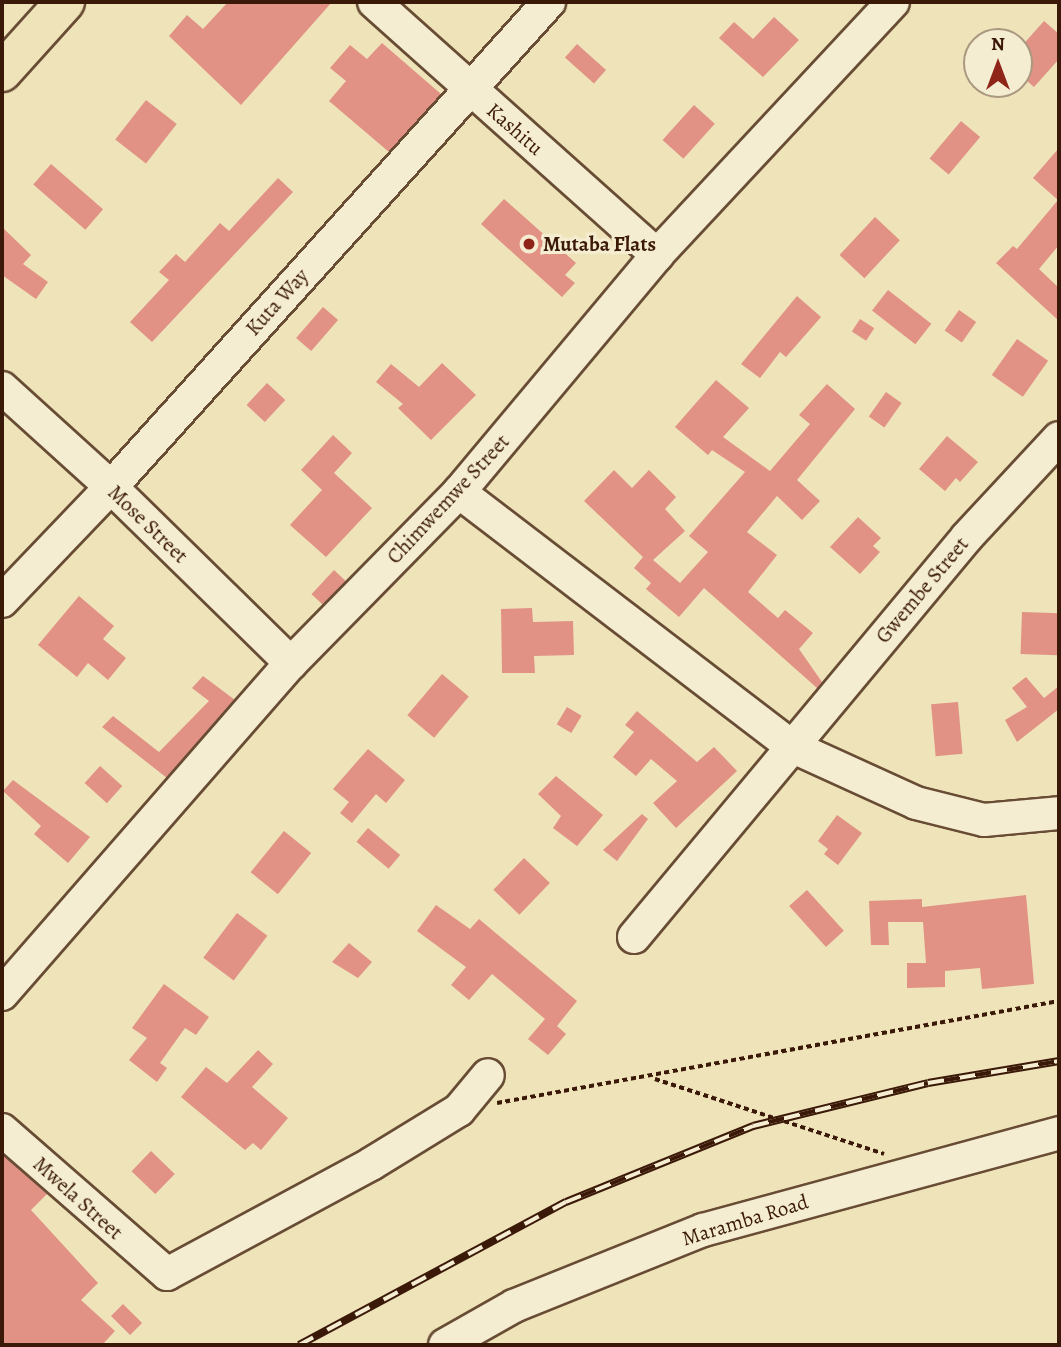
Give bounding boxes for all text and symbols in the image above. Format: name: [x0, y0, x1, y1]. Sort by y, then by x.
north arrow: [963, 28, 1033, 98]
text: N: [991, 31, 1005, 57]
street label: Kashitu: [482, 98, 548, 160]
place label: Mutaba Flats: [543, 231, 656, 257]
marker: Mutaba Flats: [521, 236, 537, 252]
street label: Kuta Way: [240, 263, 314, 341]
street label: Chimwemwe Street: [382, 429, 514, 569]
street label: Mose Street: [103, 480, 193, 568]
street label: Gwembe Street: [870, 532, 974, 648]
street label: Mwela Street: [28, 1151, 128, 1245]
street label: Maramba Road: [679, 1189, 811, 1251]

